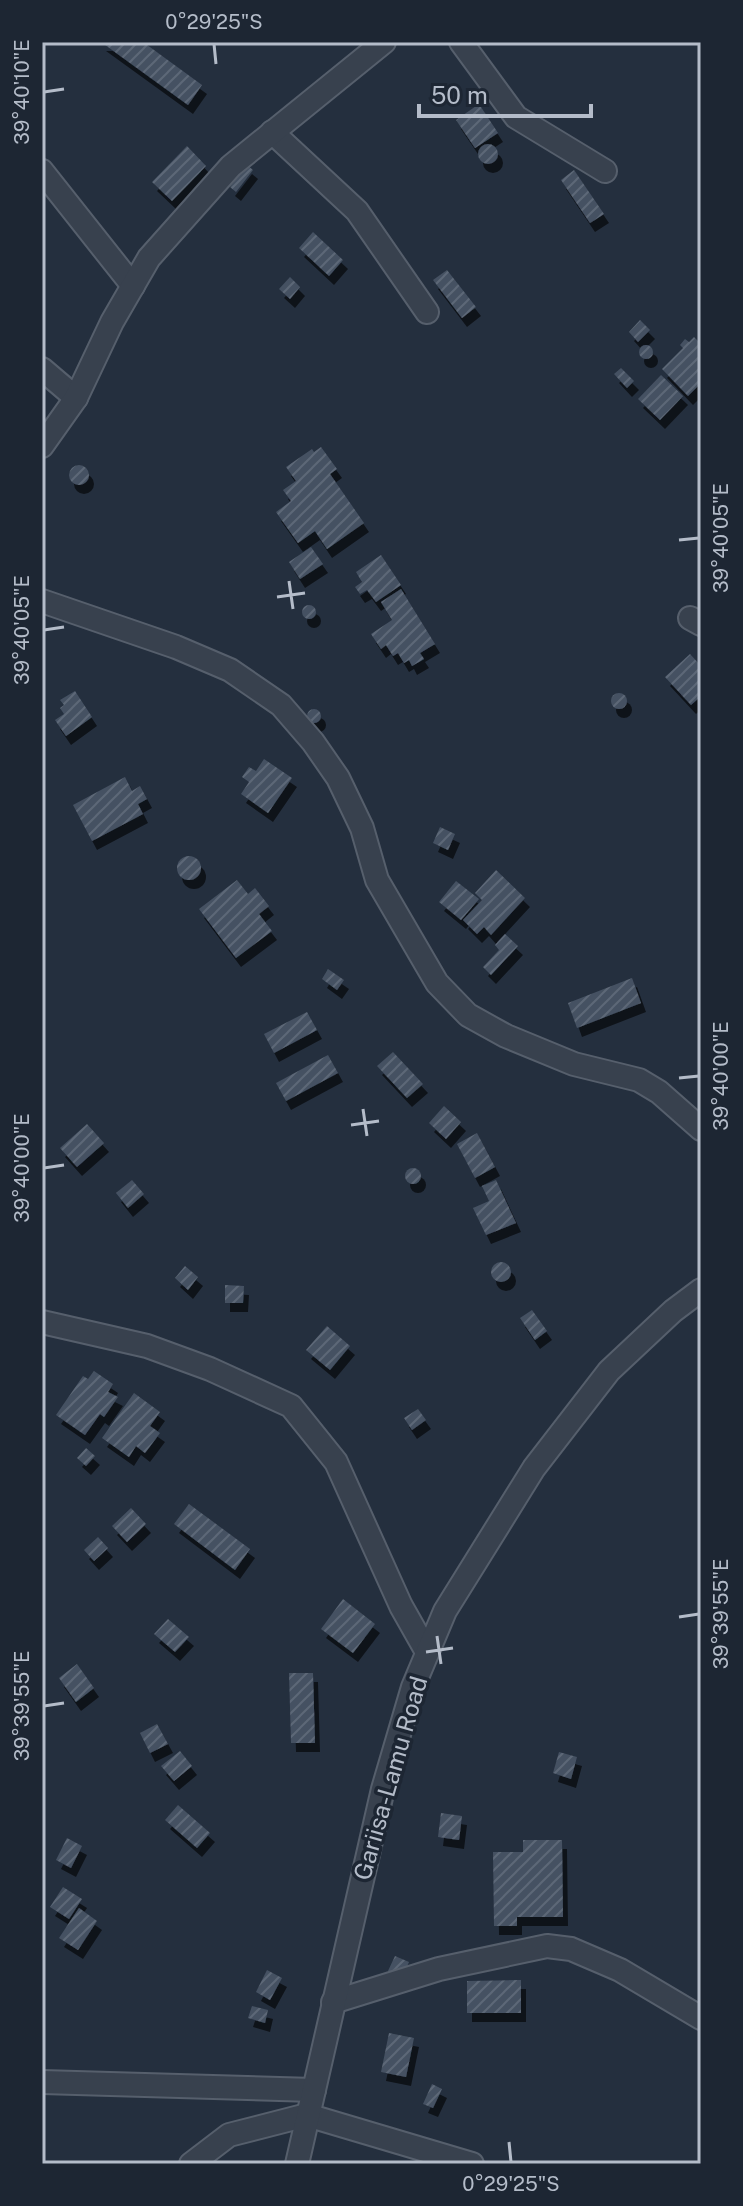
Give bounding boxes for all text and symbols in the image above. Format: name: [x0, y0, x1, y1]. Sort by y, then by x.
text: 0°29'25"S: [165, 10, 263, 34]
text: 39°40'10"E: [10, 39, 34, 145]
scale bar: [419, 68, 591, 118]
text: 50 m: [431, 81, 488, 109]
text: 39°40'05"E: [709, 483, 733, 593]
text: 39°40'05"E: [10, 575, 34, 685]
text: 39°40'00"E: [709, 1021, 733, 1131]
text: 39°40'00"E: [10, 1113, 34, 1223]
text: 39°39'55"E: [709, 1559, 733, 1669]
text: 39°39'55"E: [10, 1651, 34, 1761]
street label: Gariisa-Lamu Road: [347, 1673, 433, 1883]
text: 0°29'25"S: [462, 2172, 560, 2196]

